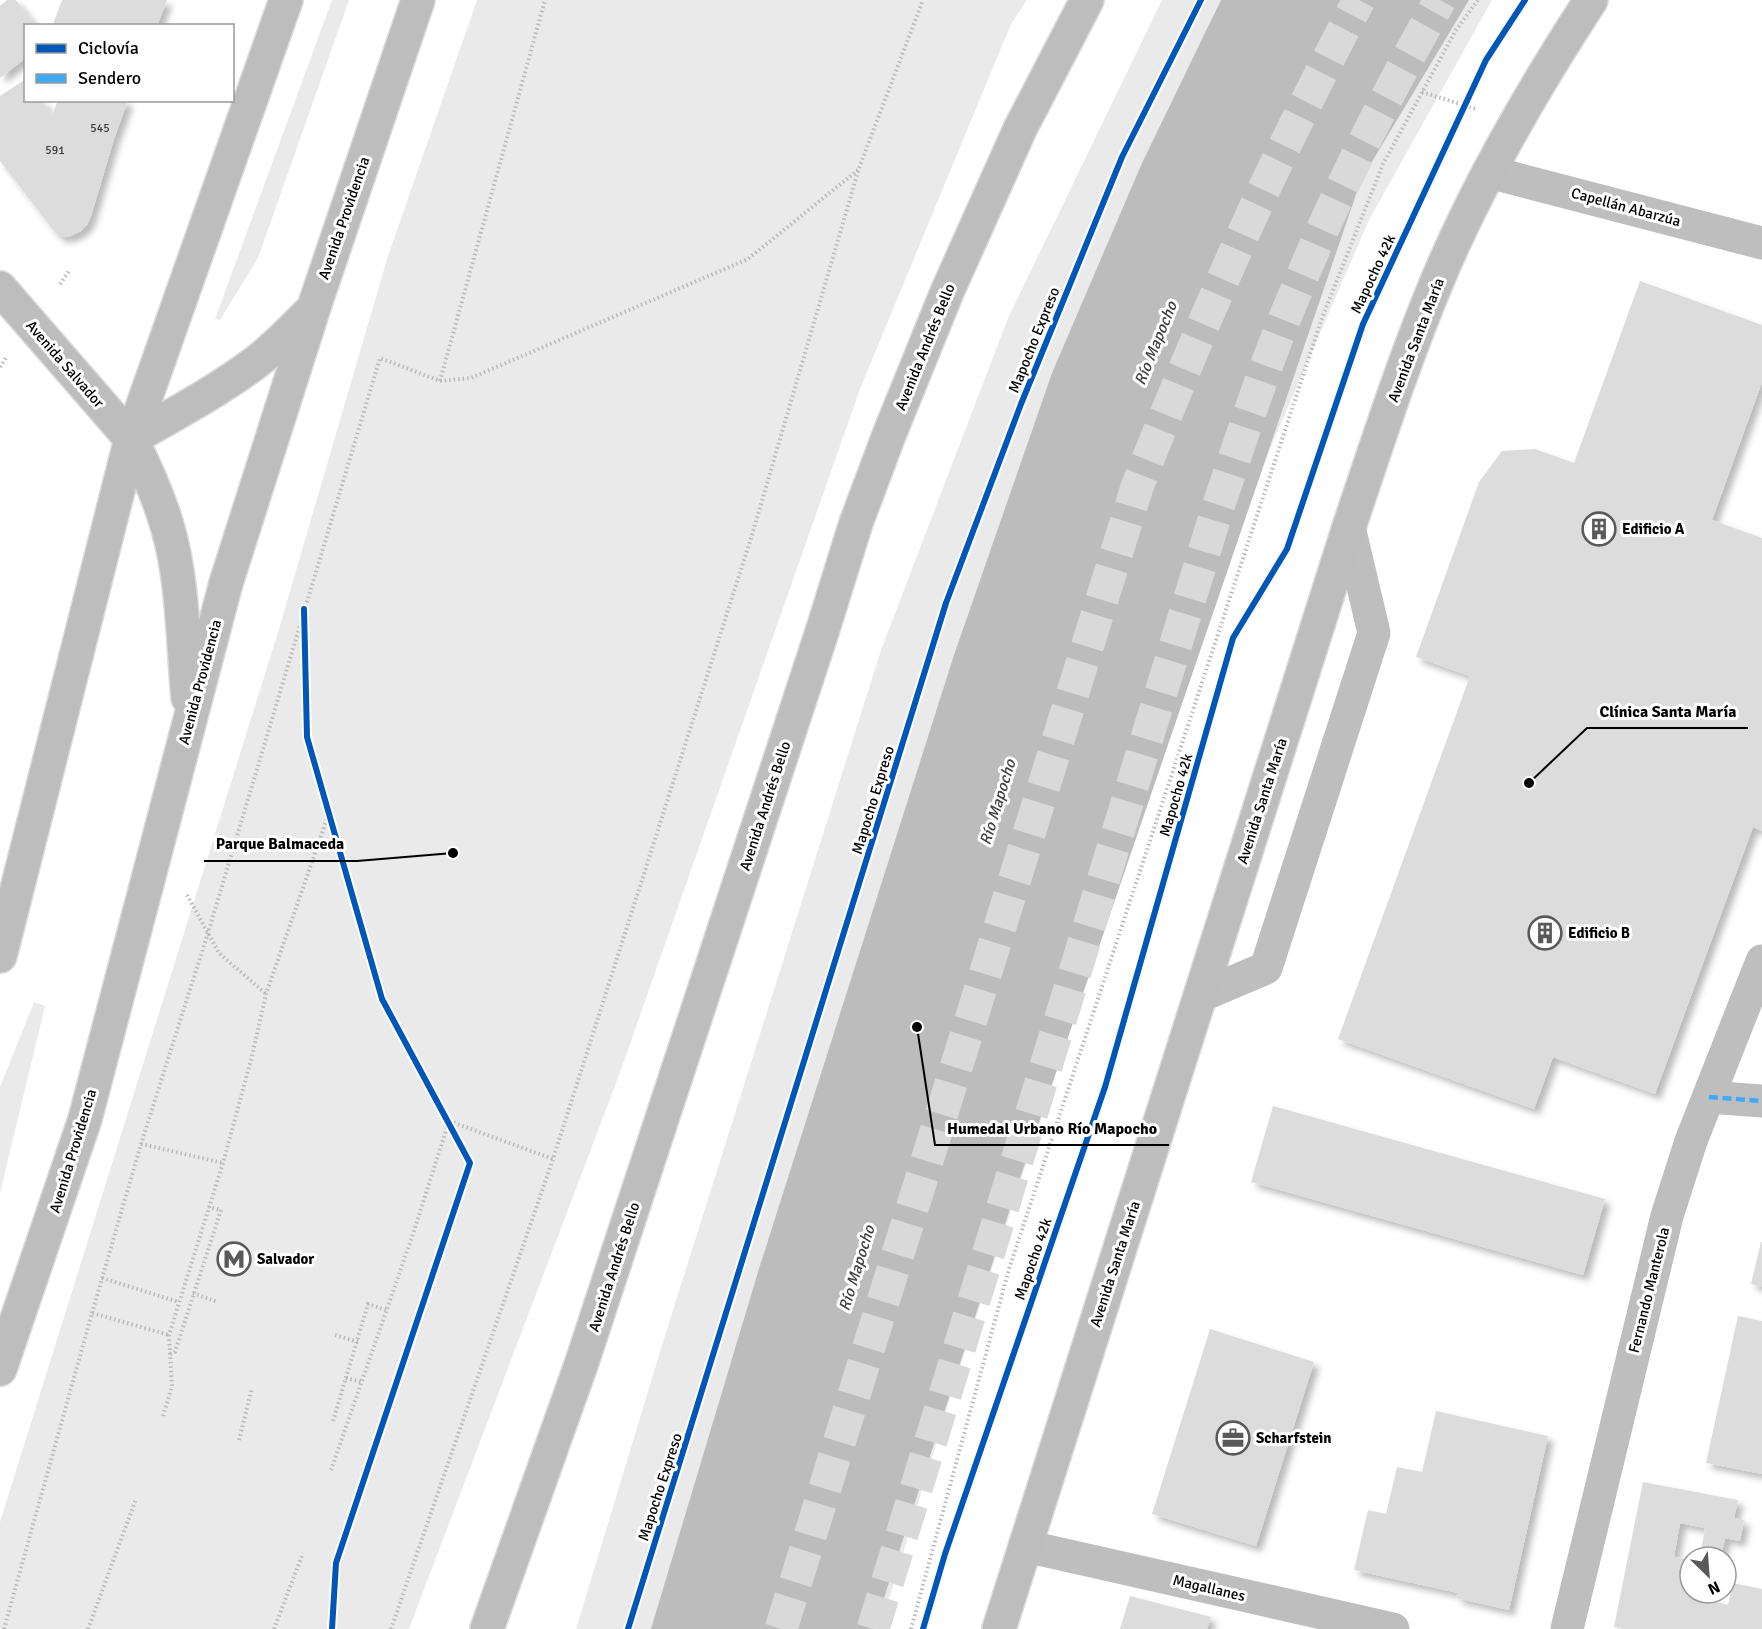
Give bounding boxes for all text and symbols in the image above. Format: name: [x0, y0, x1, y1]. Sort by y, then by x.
legend: [24, 24, 234, 102]
text: Ciclovía: [78, 37, 139, 59]
text: Sendero: [78, 67, 141, 89]
house number: 545: [90, 121, 110, 136]
house number: 591: [45, 143, 65, 158]
street label: Avenida Providencia: [315, 154, 373, 282]
street label: Capellán Abarzúa: [1569, 184, 1683, 230]
street label: Mapocho 42k: [1347, 231, 1399, 317]
street label: Avenida Santa María: [1384, 275, 1448, 405]
street label: Avenida Andrés Bello: [891, 281, 959, 413]
street label: Mapocho Expreso: [1005, 284, 1063, 395]
water label: Río Mapocho: [1130, 298, 1182, 388]
street label: Avenida Salvador: [22, 317, 108, 412]
building icon: Edificio A: [1581, 511, 1617, 547]
place label: Edificio A: [1622, 520, 1685, 538]
street label: Avenida Providencia: [175, 618, 225, 746]
callout: Clínica Santa María: [1587, 694, 1748, 728]
text: Clínica Santa María: [1600, 702, 1736, 722]
street label: Avenida Santa María: [1233, 736, 1291, 866]
street label: Avenida Andrés Bello: [736, 739, 794, 873]
street label: Mapocho Expreso: [848, 744, 898, 856]
street label: Mapocho 42k: [1156, 751, 1197, 839]
water label: Río Mapocho: [975, 757, 1021, 847]
callout: Parque Balmaceda: [204, 827, 357, 861]
text: Parque Balmaceda: [216, 834, 344, 854]
building icon: Edificio B: [1527, 915, 1563, 951]
place label: Edificio B: [1568, 924, 1630, 942]
street label: Avenida Providencia: [46, 1087, 100, 1215]
callout: Humedal Urbano Río Mapocho: [935, 1111, 1169, 1145]
text: Humedal Urbano Río Mapocho: [947, 1119, 1157, 1139]
street label: Avenida Santa María: [1086, 1199, 1144, 1329]
street label: Avenida Andrés Bello: [585, 1200, 643, 1334]
street label: Mapocho 42k: [1011, 1215, 1056, 1302]
water label: Río Mapocho: [834, 1223, 880, 1313]
street label: Fernando Manterola: [1625, 1225, 1673, 1355]
metro station icon: Salvador: [216, 1241, 252, 1277]
place label: Salvador: [257, 1250, 314, 1268]
office icon: Scharfstein: [1215, 1420, 1251, 1456]
place label: Scharfstein: [1256, 1429, 1332, 1447]
street label: Mapocho Expreso: [634, 1431, 686, 1543]
north arrow: [1678, 1545, 1738, 1605]
street label: Magallanes: [1171, 1571, 1247, 1605]
text: N: [1705, 1576, 1723, 1599]

